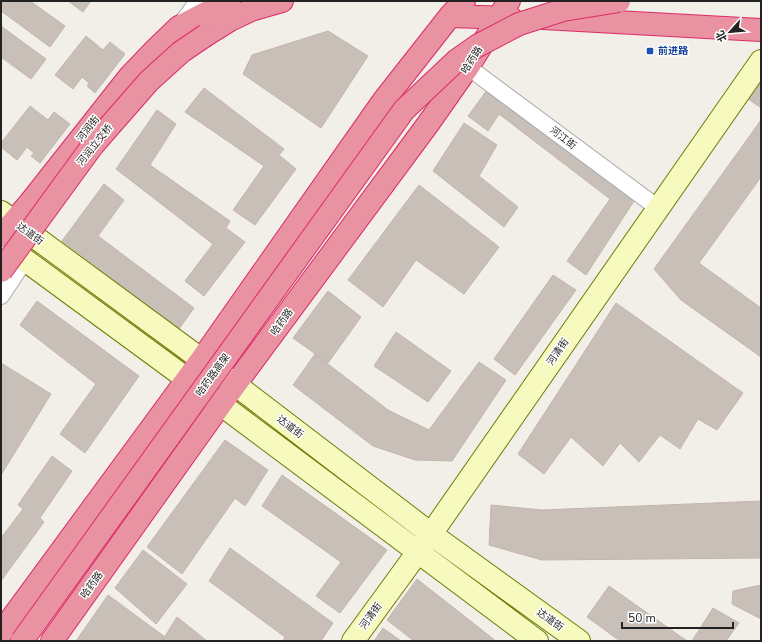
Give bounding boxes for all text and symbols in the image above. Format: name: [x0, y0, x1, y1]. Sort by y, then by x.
north arrow: [710, 12, 750, 52]
text: 北: [712, 28, 731, 45]
street label: 哈药路: [458, 44, 486, 76]
place label: 前进路: [658, 44, 689, 58]
marker: 前进路: [645, 46, 655, 56]
street label: 河润街: [73, 113, 103, 145]
street label: 河润立交桥: [74, 121, 116, 169]
street label: 河江街: [547, 123, 579, 153]
street label: 达道街: [14, 220, 46, 248]
street label: 哈药路: [268, 306, 296, 338]
street label: 河清街: [544, 336, 572, 368]
street label: 哈药路高架: [193, 351, 233, 399]
street label: 达道街: [274, 412, 306, 442]
street label: 哈药路: [78, 569, 106, 601]
street label: 河清街: [357, 600, 385, 632]
scale bar: [622, 604, 733, 630]
street label: 达道街: [534, 606, 566, 634]
text: 50 m: [628, 610, 656, 626]

